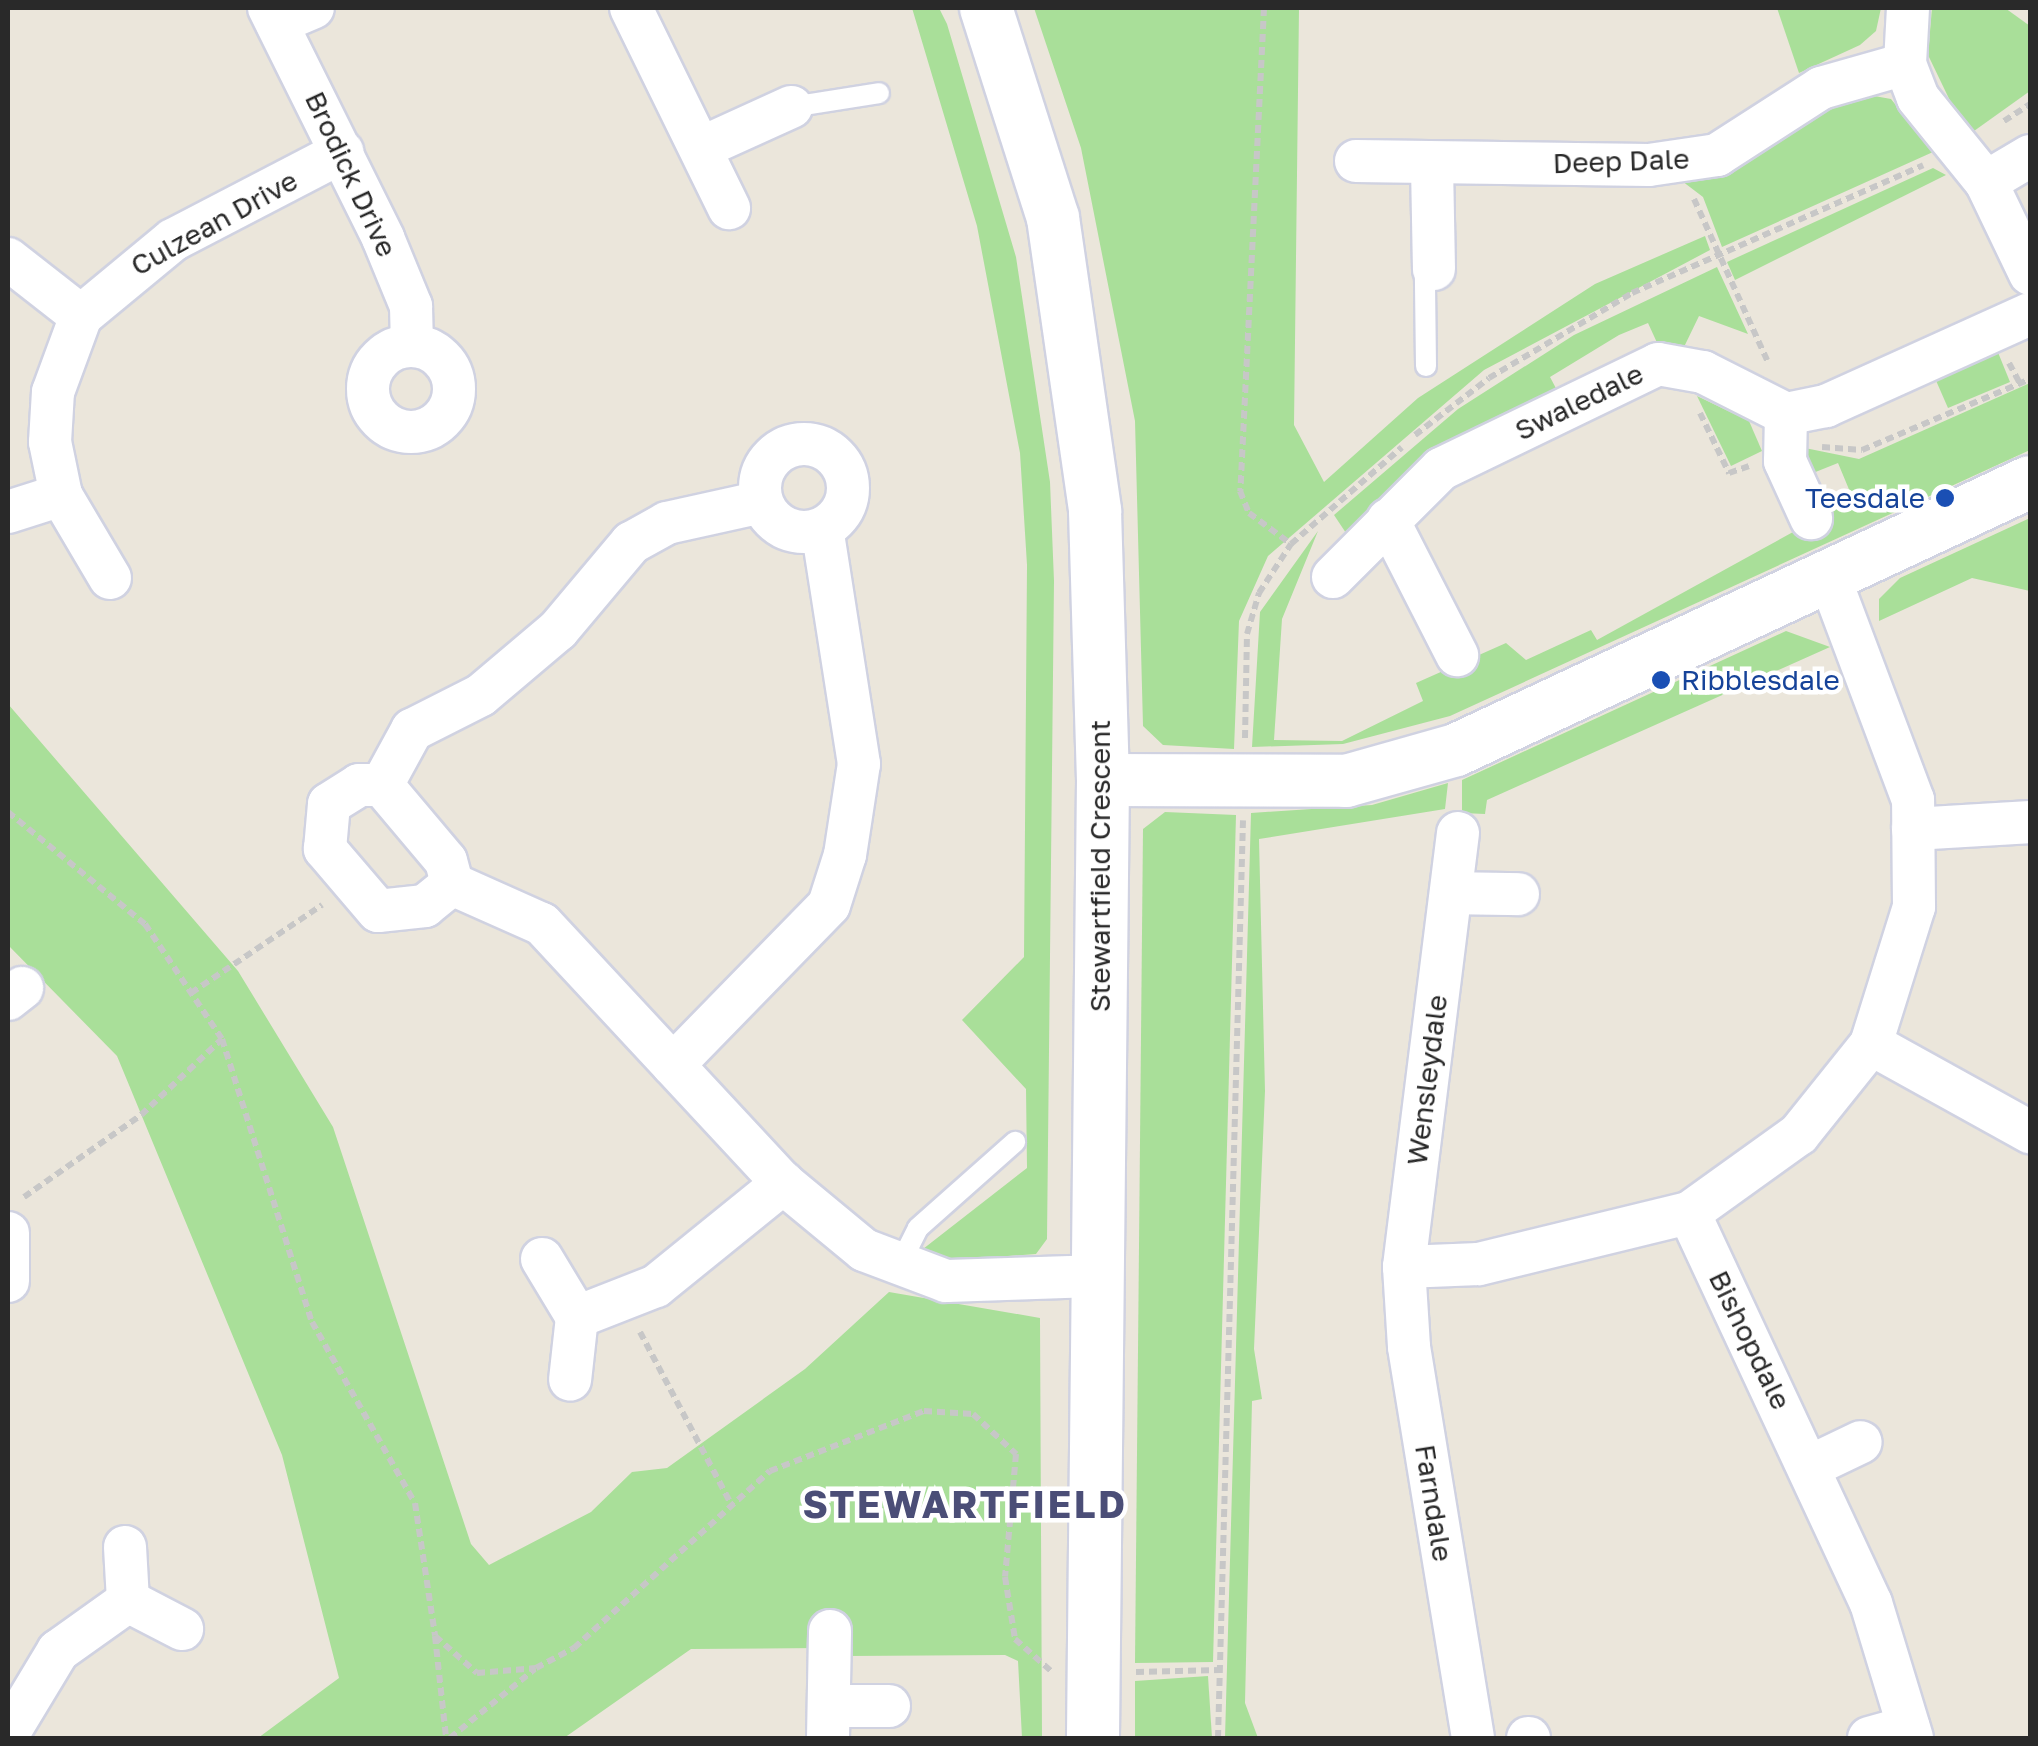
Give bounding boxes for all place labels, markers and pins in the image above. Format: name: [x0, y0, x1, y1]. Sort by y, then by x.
place label: Teesdale: [1805, 481, 1925, 515]
marker: Teesdale: [1934, 487, 1956, 509]
place label: Ribblesdale: [1681, 663, 1840, 697]
marker: Ribblesdale: [1650, 669, 1672, 691]

